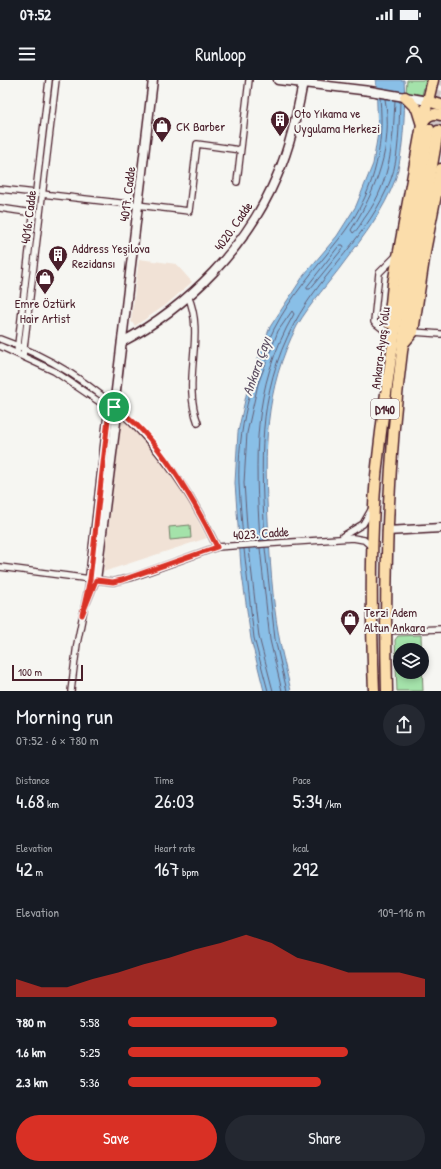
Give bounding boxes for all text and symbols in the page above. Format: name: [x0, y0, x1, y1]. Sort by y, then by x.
text: 07:52: [20, 4, 51, 25]
text: Runloop: [195, 42, 246, 67]
icon: menu: [16, 43, 38, 65]
icon: person: [403, 43, 425, 65]
place label: Oto Yıkama ve Uygulama Merkezi: [294, 104, 380, 137]
building icon: Oto Yıkama ve Uygulama Merkezi: [269, 109, 291, 137]
shop icon: CK Barber: [151, 115, 173, 143]
place label: CK Barber: [176, 117, 225, 135]
street label: 4017. Cadde: [115, 166, 139, 222]
street label: 4016. Cadde: [16, 189, 40, 245]
street label: 4020. Cadde: [210, 198, 256, 254]
place label: Address Yeşilova Rezidansı: [72, 239, 150, 272]
building icon: Address Yeşilova Rezidansı: [47, 244, 69, 272]
shop icon: Emre Öztürk Hair Artist: [34, 267, 56, 295]
place label: Emre Öztürk Hair Artist: [15, 294, 76, 327]
street label: Ankara-Ayaş Yolu: [366, 306, 394, 390]
water label: Ankara Çayı: [237, 333, 276, 398]
pin: [97, 390, 131, 424]
icon: arrive: [103, 396, 125, 418]
road number: D140: [371, 399, 399, 419]
street label: 4023. Cadde: [232, 522, 290, 544]
place label: Terzi Adem Altun Ankara: [364, 603, 425, 636]
shop icon: Terzi Adem Altun Ankara: [339, 608, 361, 636]
map controls: [393, 643, 429, 679]
button: layers: [393, 643, 429, 679]
scale bar: [12, 663, 83, 682]
text: 100 m: [18, 665, 42, 679]
text: Morning run: [16, 701, 113, 731]
button: share: [383, 704, 425, 746]
text: 07:52 · 6 × 780 m: [16, 731, 99, 749]
text: Distance: [16, 773, 50, 787]
text: Time: [154, 773, 174, 787]
text: Pace: [293, 773, 311, 787]
text: 4.68: [16, 787, 44, 814]
text: 26:03: [154, 787, 194, 814]
text: 5:34: [293, 787, 322, 814]
text: km: [44, 797, 59, 811]
text: /km: [322, 797, 341, 811]
text: Elevation: [16, 841, 53, 855]
text: Heart rate: [154, 841, 195, 855]
text: kcal: [293, 841, 309, 855]
text: 42: [16, 855, 33, 882]
text: 167: [154, 855, 179, 882]
text: 292: [293, 855, 319, 882]
text: m: [33, 865, 43, 879]
text: bpm: [179, 865, 199, 879]
text: Elevation: [16, 903, 59, 921]
text: 109–116 m: [378, 903, 425, 921]
text: 780 m: [16, 1013, 46, 1031]
text: 5:58: [80, 1013, 100, 1031]
text: 1.6 km: [16, 1043, 46, 1061]
text: 5:25: [80, 1043, 100, 1061]
text: 2.3 km: [16, 1073, 48, 1091]
text: 5:36: [80, 1073, 100, 1091]
button: Save: [16, 1115, 217, 1161]
button: Share: [225, 1115, 425, 1161]

